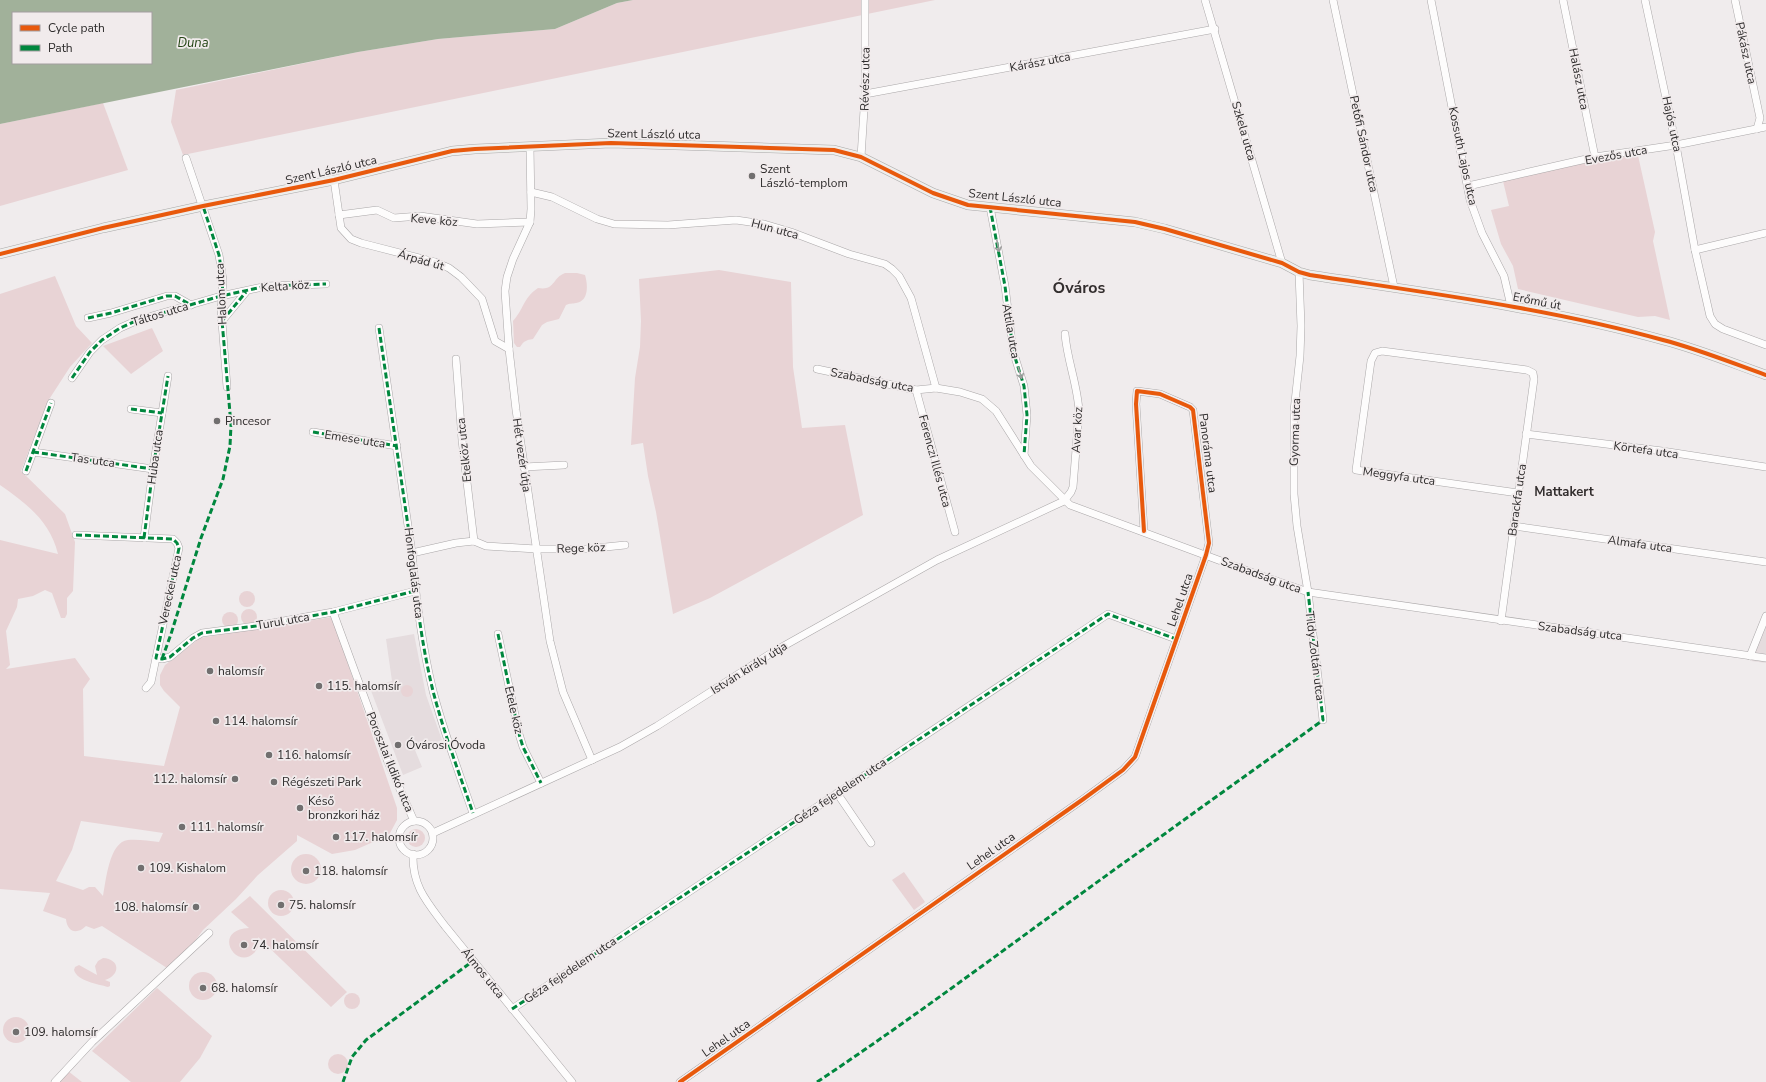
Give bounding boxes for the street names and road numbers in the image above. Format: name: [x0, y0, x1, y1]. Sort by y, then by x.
street label: Pákász utca: [1732, 20, 1760, 86]
street label: Révész utca: [856, 47, 874, 111]
street label: Halász utca: [1565, 47, 1593, 111]
street label: Kárász utca: [1008, 48, 1072, 76]
street label: Petőfi Sándor utca: [1346, 94, 1382, 194]
street label: Hajós utca: [1658, 95, 1686, 153]
street label: Szkela utca: [1228, 100, 1260, 162]
street label: Kossuth Lajos utca: [1445, 105, 1481, 207]
street label: Szent László utca: [607, 125, 701, 143]
street label: Evezős utca: [1584, 142, 1648, 168]
street label: Szent László utca: [284, 152, 378, 188]
street label: Szent László utca: [968, 185, 1062, 211]
street label: Keve köz: [410, 210, 459, 230]
street label: Hun utca: [749, 215, 801, 243]
street label: Árpád út: [396, 246, 447, 274]
street label: Halom utca: [211, 263, 231, 325]
street label: Kelta köz: [260, 276, 310, 296]
street label: Erőmű út: [1511, 288, 1563, 314]
street label: Táltos utca: [130, 298, 190, 330]
street label: Attila utca: [998, 302, 1024, 360]
street label: Szabadság utca: [829, 364, 915, 396]
street label: Gyorma utca: [1286, 398, 1304, 466]
street label: Avar köz: [1068, 406, 1086, 454]
street label: Panoráma utca: [1195, 412, 1221, 494]
street label: Ferenczi Illés utca: [915, 413, 955, 509]
street label: Etelköz utca: [453, 417, 475, 483]
street label: Hét vezér útja: [509, 417, 535, 493]
street label: Emese utca: [323, 426, 387, 452]
street label: Huba utca: [143, 429, 167, 485]
street label: Körtefa utca: [1613, 438, 1679, 462]
street label: Tas utca: [70, 449, 116, 471]
street label: Meggyfa utca: [1362, 463, 1436, 489]
street label: Barackfa utca: [1504, 463, 1530, 537]
street label: Honfoglalás utca: [400, 527, 428, 619]
street label: Almafa utca: [1607, 532, 1673, 556]
street label: Rege köz: [556, 539, 606, 557]
street label: Szabadság utca: [1219, 553, 1303, 597]
street label: Vereckei utca: [155, 554, 185, 627]
street label: Lehel utca: [1163, 571, 1197, 629]
street label: Turul utca: [255, 608, 311, 634]
street label: Tildy Zoltán utca: [1302, 610, 1328, 702]
street label: Szabadság utca: [1537, 618, 1623, 644]
street label: István király útja: [708, 638, 790, 698]
street label: Etele köz: [501, 685, 527, 736]
street label: Poroszlai Ildikó utca: [363, 710, 417, 814]
street label: Géza fejedelem utca: [790, 754, 890, 828]
street label: Lehel utca: [964, 829, 1018, 873]
street label: Géza fejedelem utca: [520, 933, 620, 1007]
street label: Álmos utca: [458, 944, 508, 1002]
street label: Lehel utca: [699, 1016, 753, 1060]

